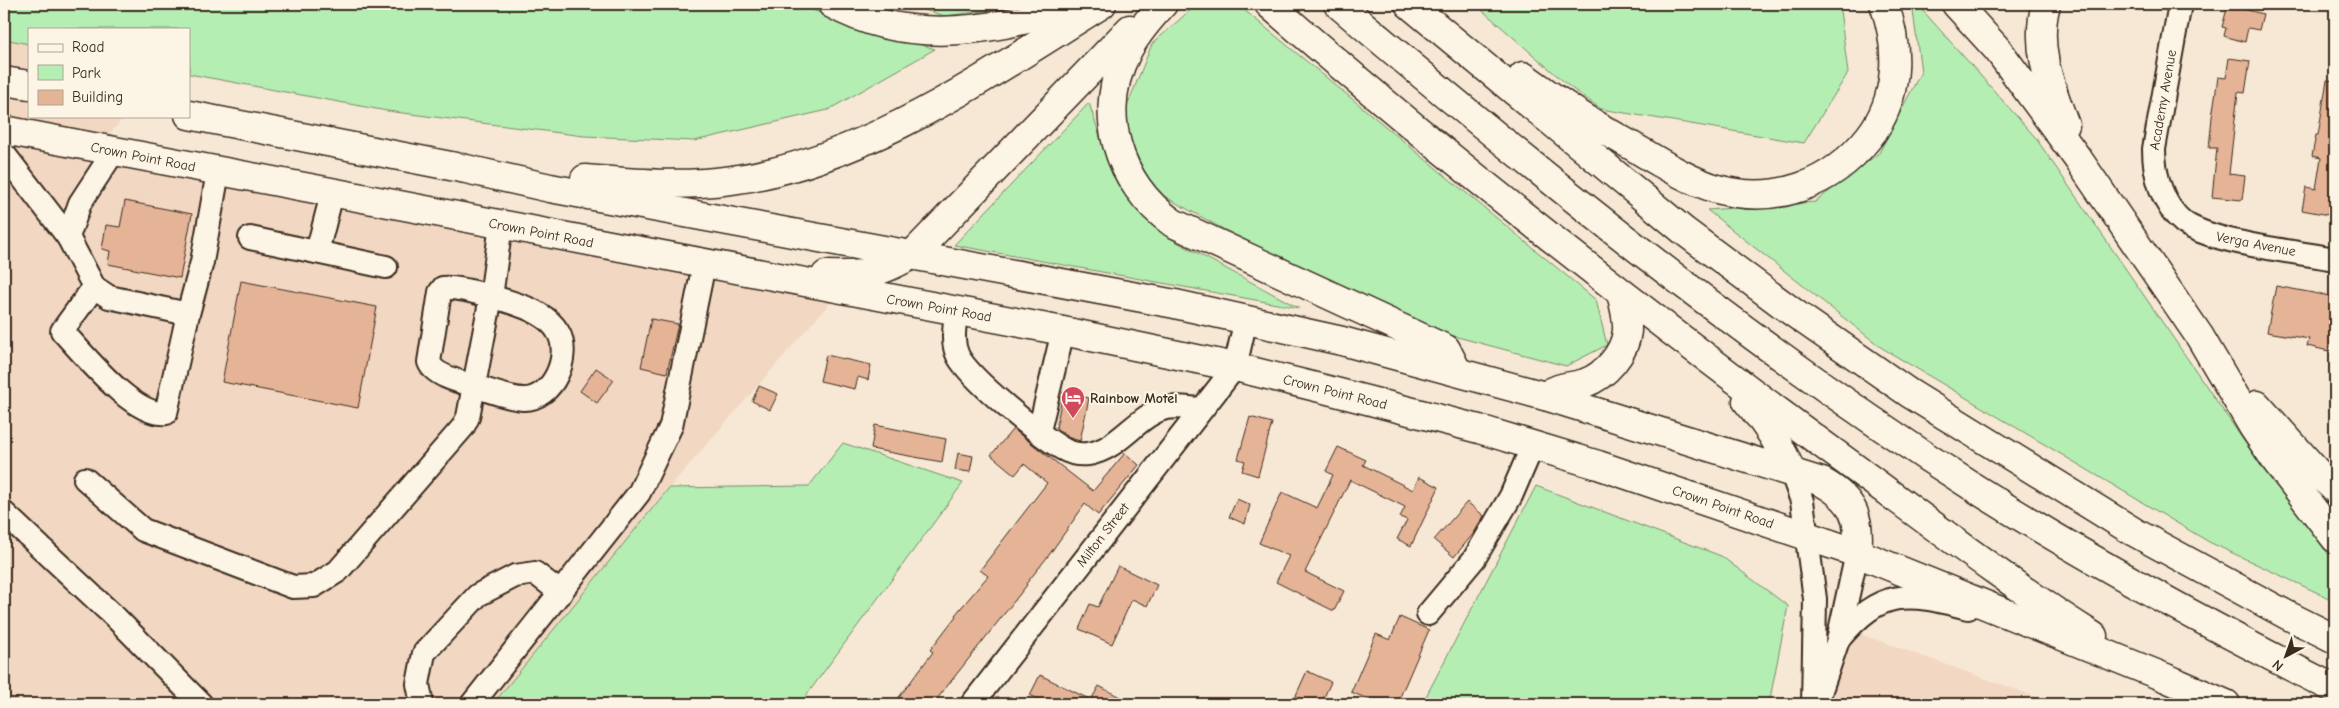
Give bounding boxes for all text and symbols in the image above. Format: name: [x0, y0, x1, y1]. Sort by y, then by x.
legend: [28, 28, 190, 118]
text: Road: [72, 38, 104, 56]
street label: Academy Avenue: [2146, 48, 2180, 152]
text: Park: [72, 64, 101, 82]
text: Building: [72, 88, 123, 106]
street label: Crown Point Road: [89, 138, 197, 176]
street label: Crown Point Road: [487, 214, 595, 252]
street label: Verga Avenue: [2215, 228, 2297, 260]
street label: Crown Point Road: [885, 290, 993, 326]
street label: Crown Point Road: [1281, 371, 1389, 413]
hotel icon: Rainbow Motel: [1060, 385, 1086, 419]
place label: Rainbow Motel: [1090, 390, 1177, 407]
street label: Crown Point Road: [1670, 482, 1776, 532]
street label: Milton Street: [1073, 499, 1134, 570]
north arrow: [2262, 630, 2312, 680]
text: N: [2269, 656, 2287, 675]

